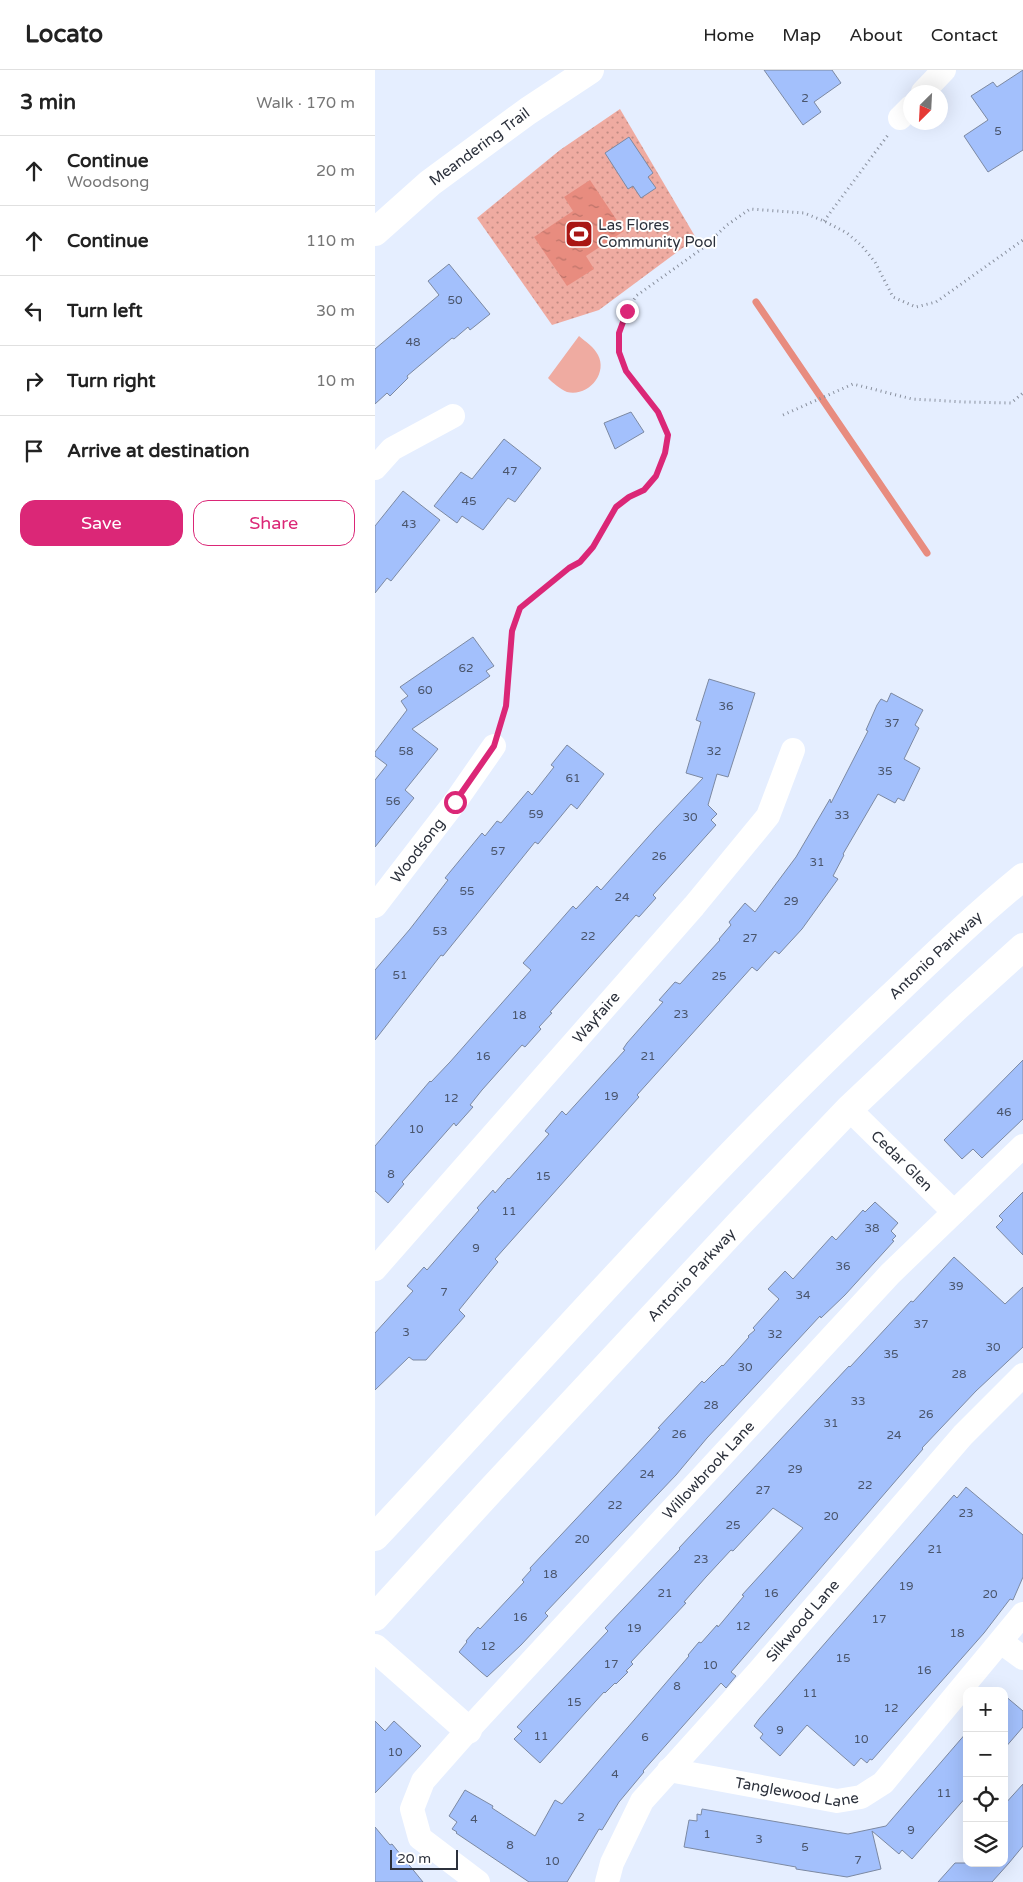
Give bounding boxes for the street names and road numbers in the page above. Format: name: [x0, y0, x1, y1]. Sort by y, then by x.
street label: Meandering Trail: [426, 104, 533, 190]
street label: Woodsong: [387, 814, 448, 887]
street label: Antonio Parkway: [885, 907, 986, 1003]
street label: Wayfaire: [569, 988, 624, 1047]
street label: Cedar Glen: [867, 1127, 936, 1195]
street label: Antonio Parkway: [644, 1225, 739, 1325]
street label: Willowbrook Lane: [659, 1417, 758, 1523]
street label: Silkwood Lane: [762, 1576, 843, 1665]
street label: Tanglewood Lane: [734, 1773, 860, 1811]

